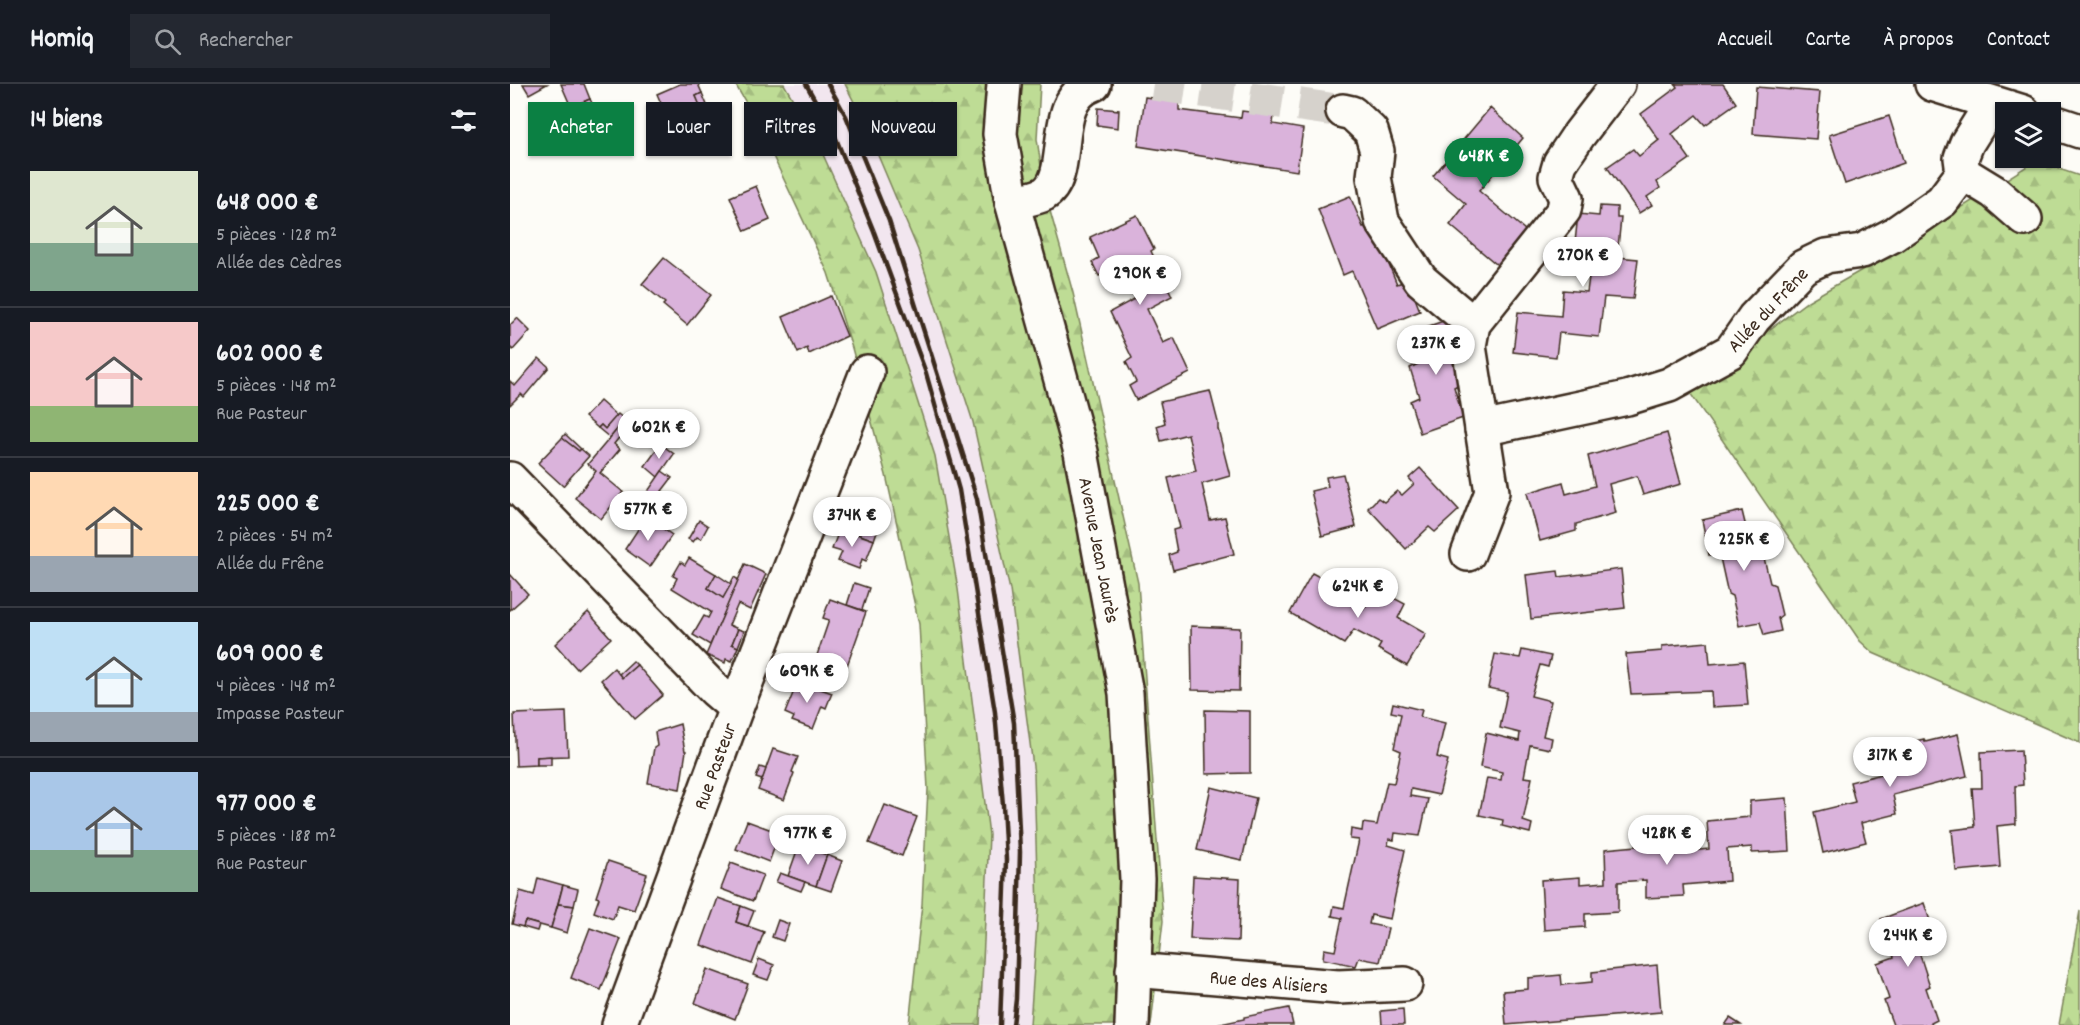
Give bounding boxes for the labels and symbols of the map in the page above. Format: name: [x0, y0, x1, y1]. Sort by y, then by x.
pin: 648K €: [1435, 138, 1533, 189]
pin: 270K €: [1534, 237, 1632, 288]
pin: 290K €: [1091, 255, 1189, 306]
street label: Allée du Frêne: [1722, 262, 1816, 360]
pin: 237K €: [1387, 325, 1485, 376]
pin: 602K €: [610, 409, 708, 460]
street label: Avenue Jean Jaurès: [1069, 475, 1125, 626]
pin: 577K €: [599, 491, 697, 542]
pin: 374K €: [803, 497, 901, 548]
pin: 225K €: [1695, 521, 1793, 572]
pin: 624K €: [1309, 568, 1407, 619]
pin: 609K €: [758, 653, 856, 704]
street label: Rue Pasteur: [688, 719, 746, 814]
pin: 317K €: [1841, 737, 1939, 788]
pin: 977K €: [759, 815, 857, 866]
pin: 428K €: [1618, 815, 1716, 866]
pin: 244K €: [1859, 917, 1957, 968]
street label: Rue des Alisiers: [1208, 965, 1329, 1003]

